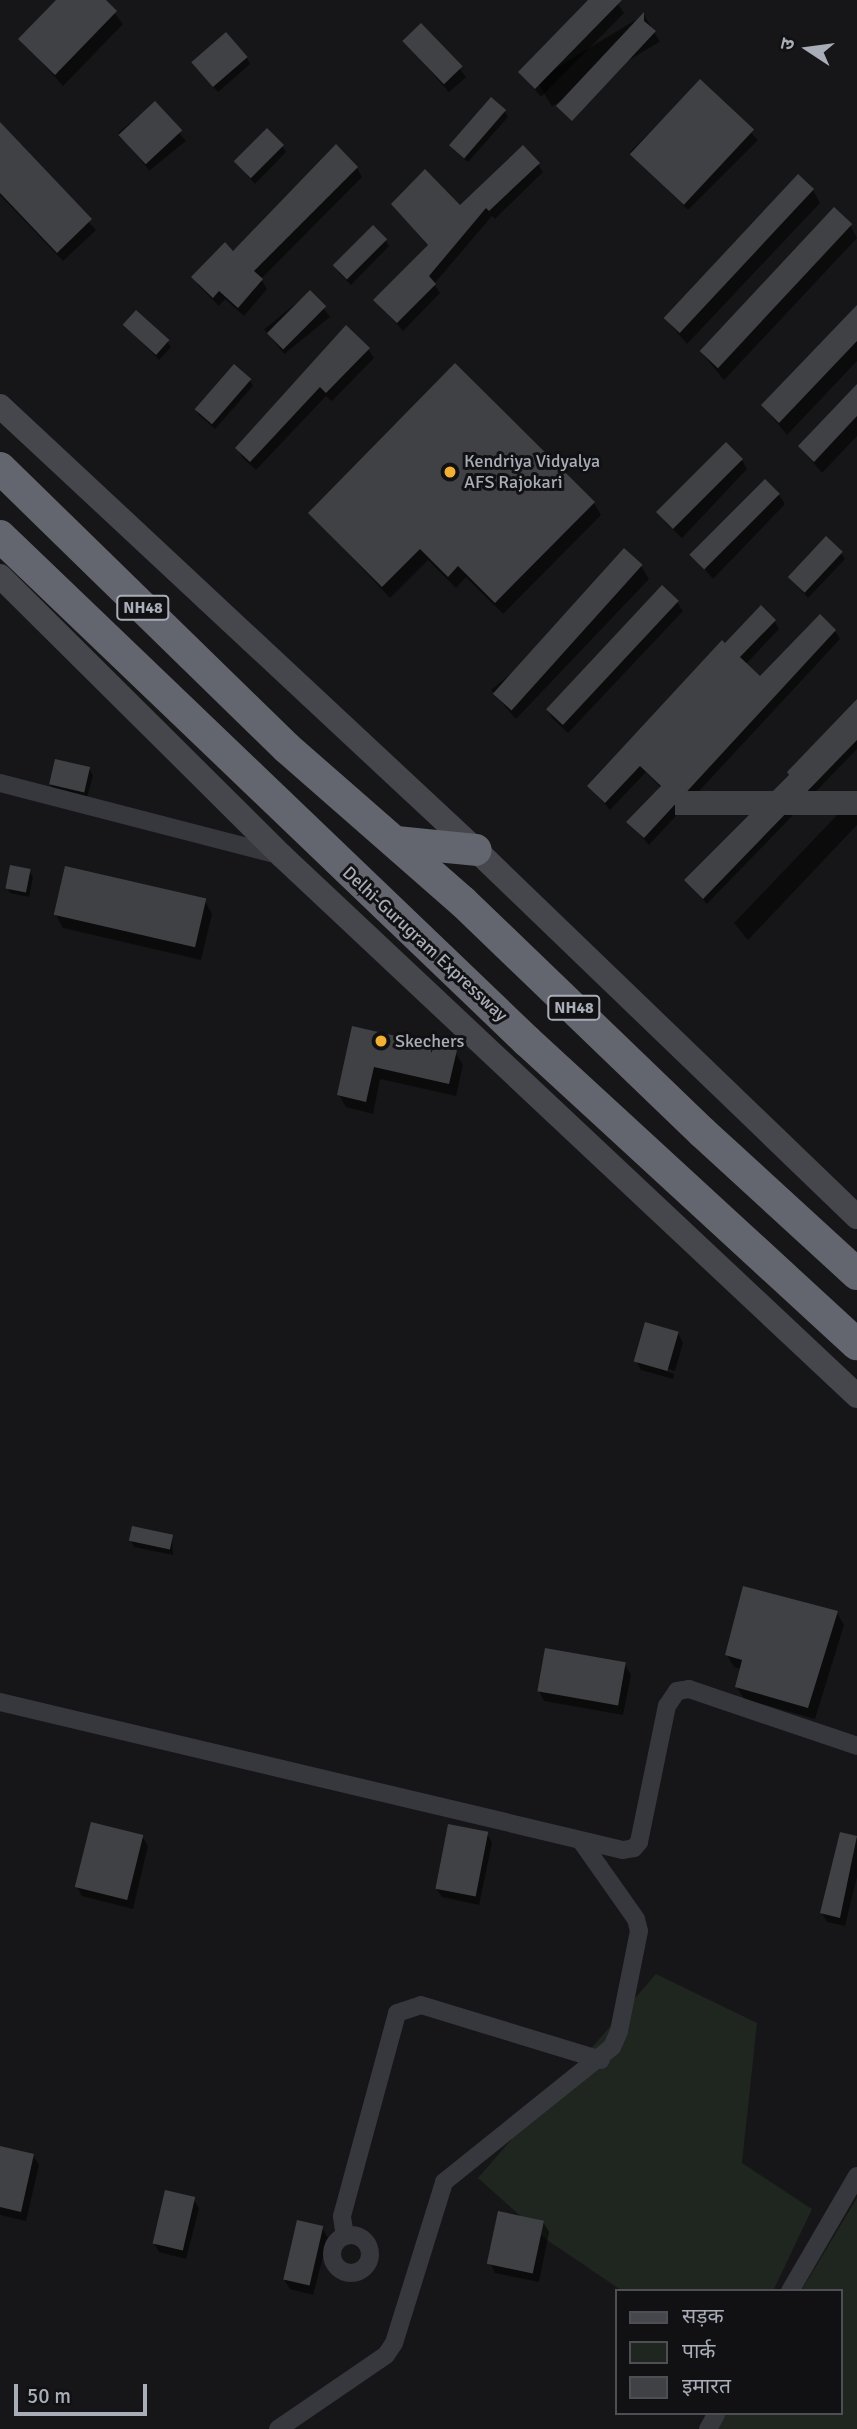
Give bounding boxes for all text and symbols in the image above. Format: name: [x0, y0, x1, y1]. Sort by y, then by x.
north arrow: [773, 14, 843, 84]
text: उ: [775, 36, 800, 52]
place label: Kendriya Vidyalya AFS Rajokari: [464, 451, 600, 494]
marker: Kendriya Vidyalya AFS Rajokari: [442, 464, 458, 480]
road number: NH48: [115, 596, 171, 621]
street label: Delhi-Gurugram Expressway: [338, 862, 512, 1026]
road number: NH48: [546, 996, 602, 1020]
place label: Skechers: [395, 1030, 464, 1052]
marker: Skechers: [373, 1033, 389, 1049]
legend: [616, 2289, 843, 2415]
text: सड़क: [682, 2303, 724, 2329]
text: पार्क: [682, 2338, 716, 2364]
scale bar: [18, 2370, 150, 2414]
text: इमारत: [682, 2373, 731, 2399]
text: 50 m: [27, 2383, 71, 2409]

